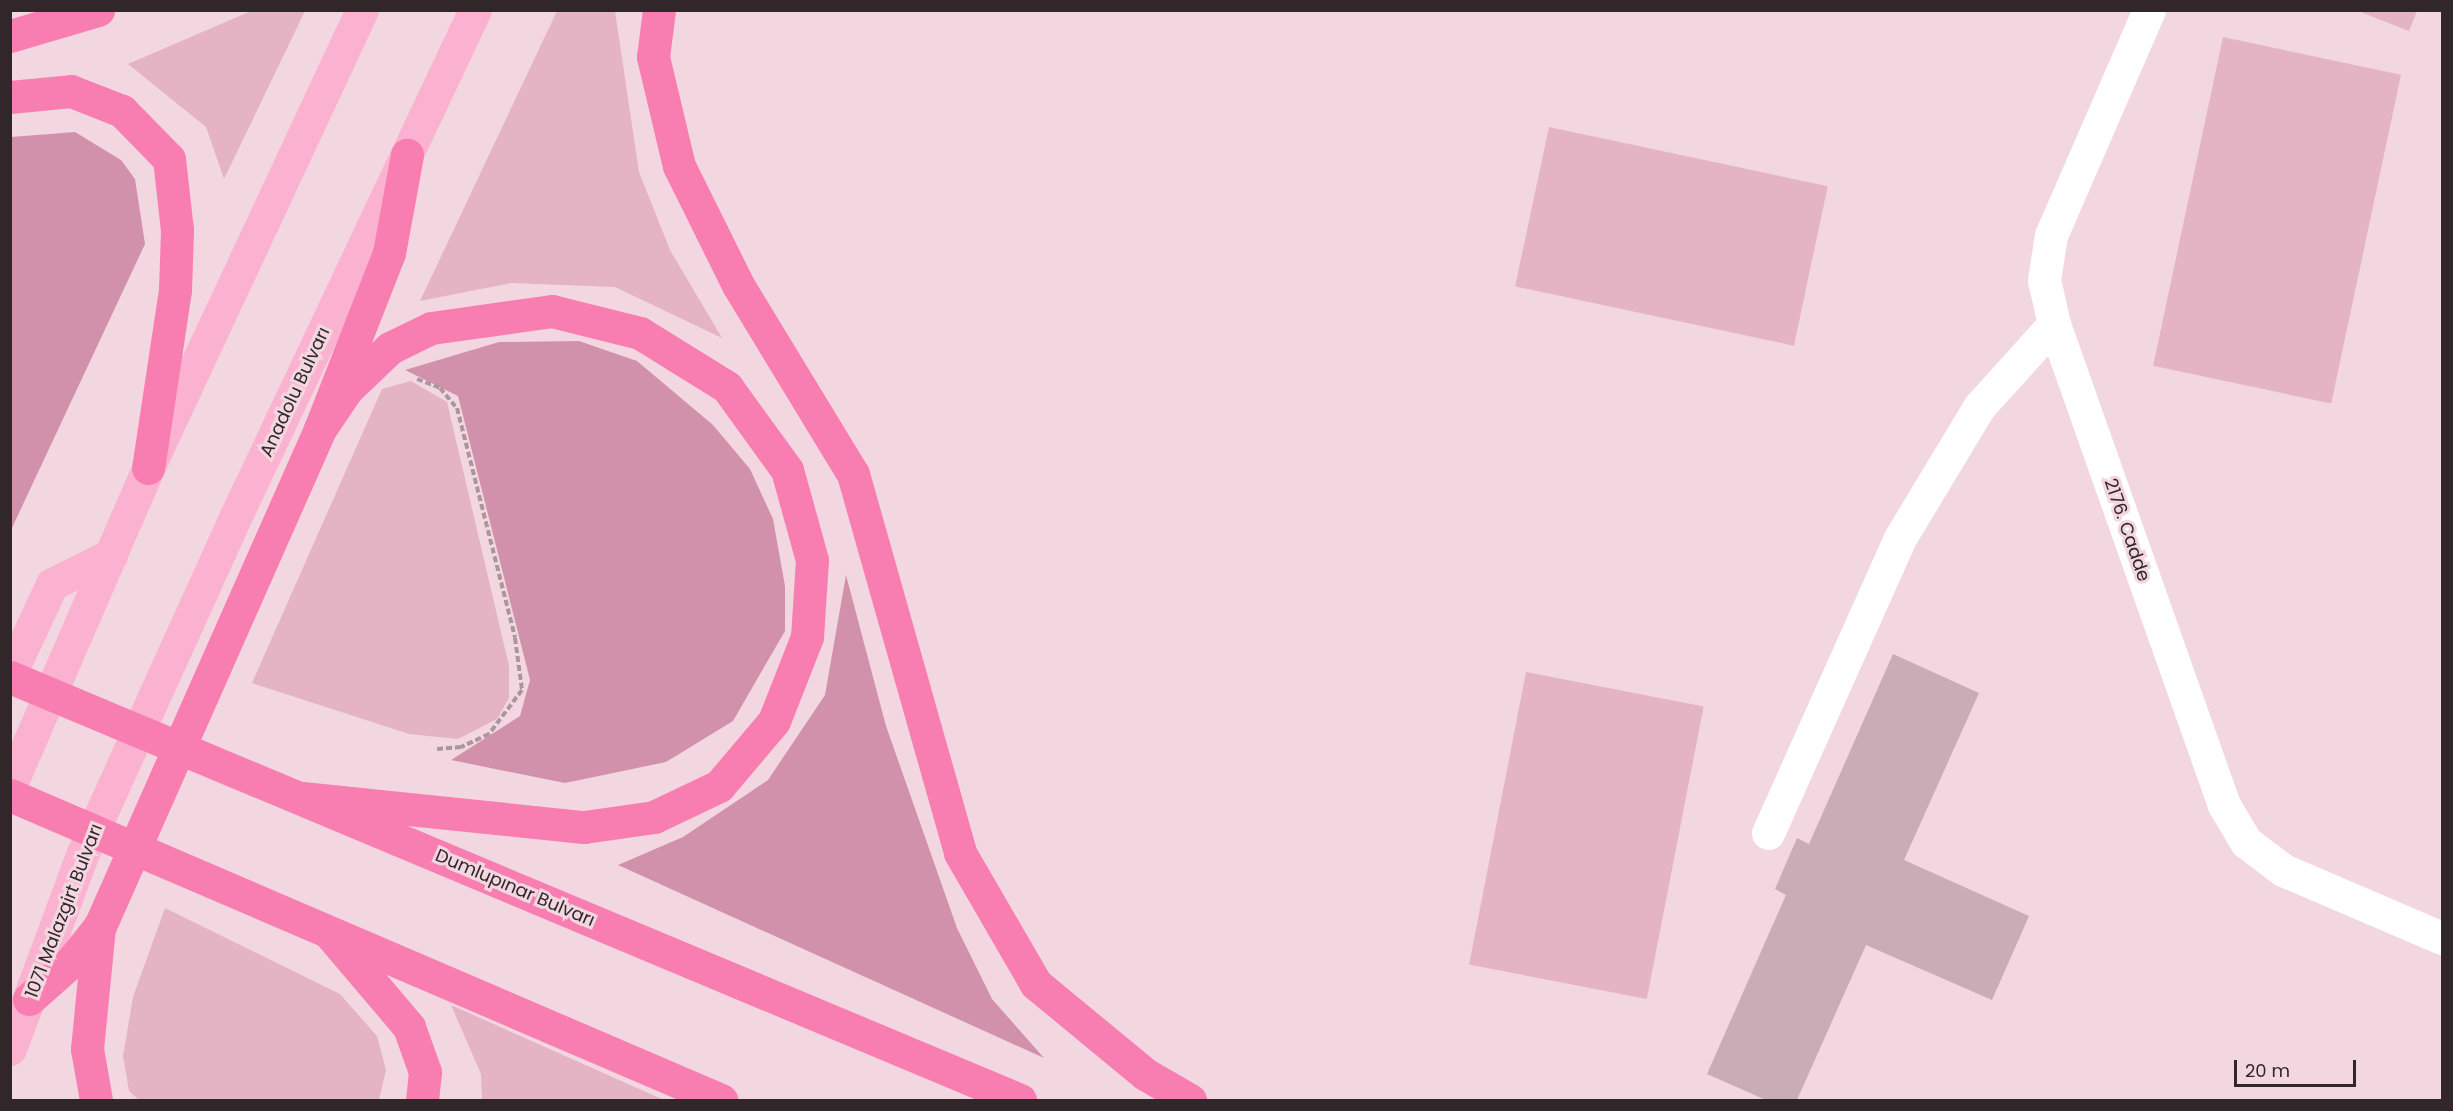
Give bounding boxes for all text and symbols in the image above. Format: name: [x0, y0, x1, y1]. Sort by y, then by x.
street label: Anadolu Bulvarı: [255, 324, 335, 460]
street label: 2176. Cadde: [2099, 476, 2155, 584]
street label: 1071 Malazgirt Bulvarı: [21, 821, 107, 1001]
street label: Dumlupınar Bulvarı: [432, 845, 598, 931]
scale bar: [2237, 1048, 2358, 1086]
text: 20 m: [2245, 1058, 2290, 1083]

